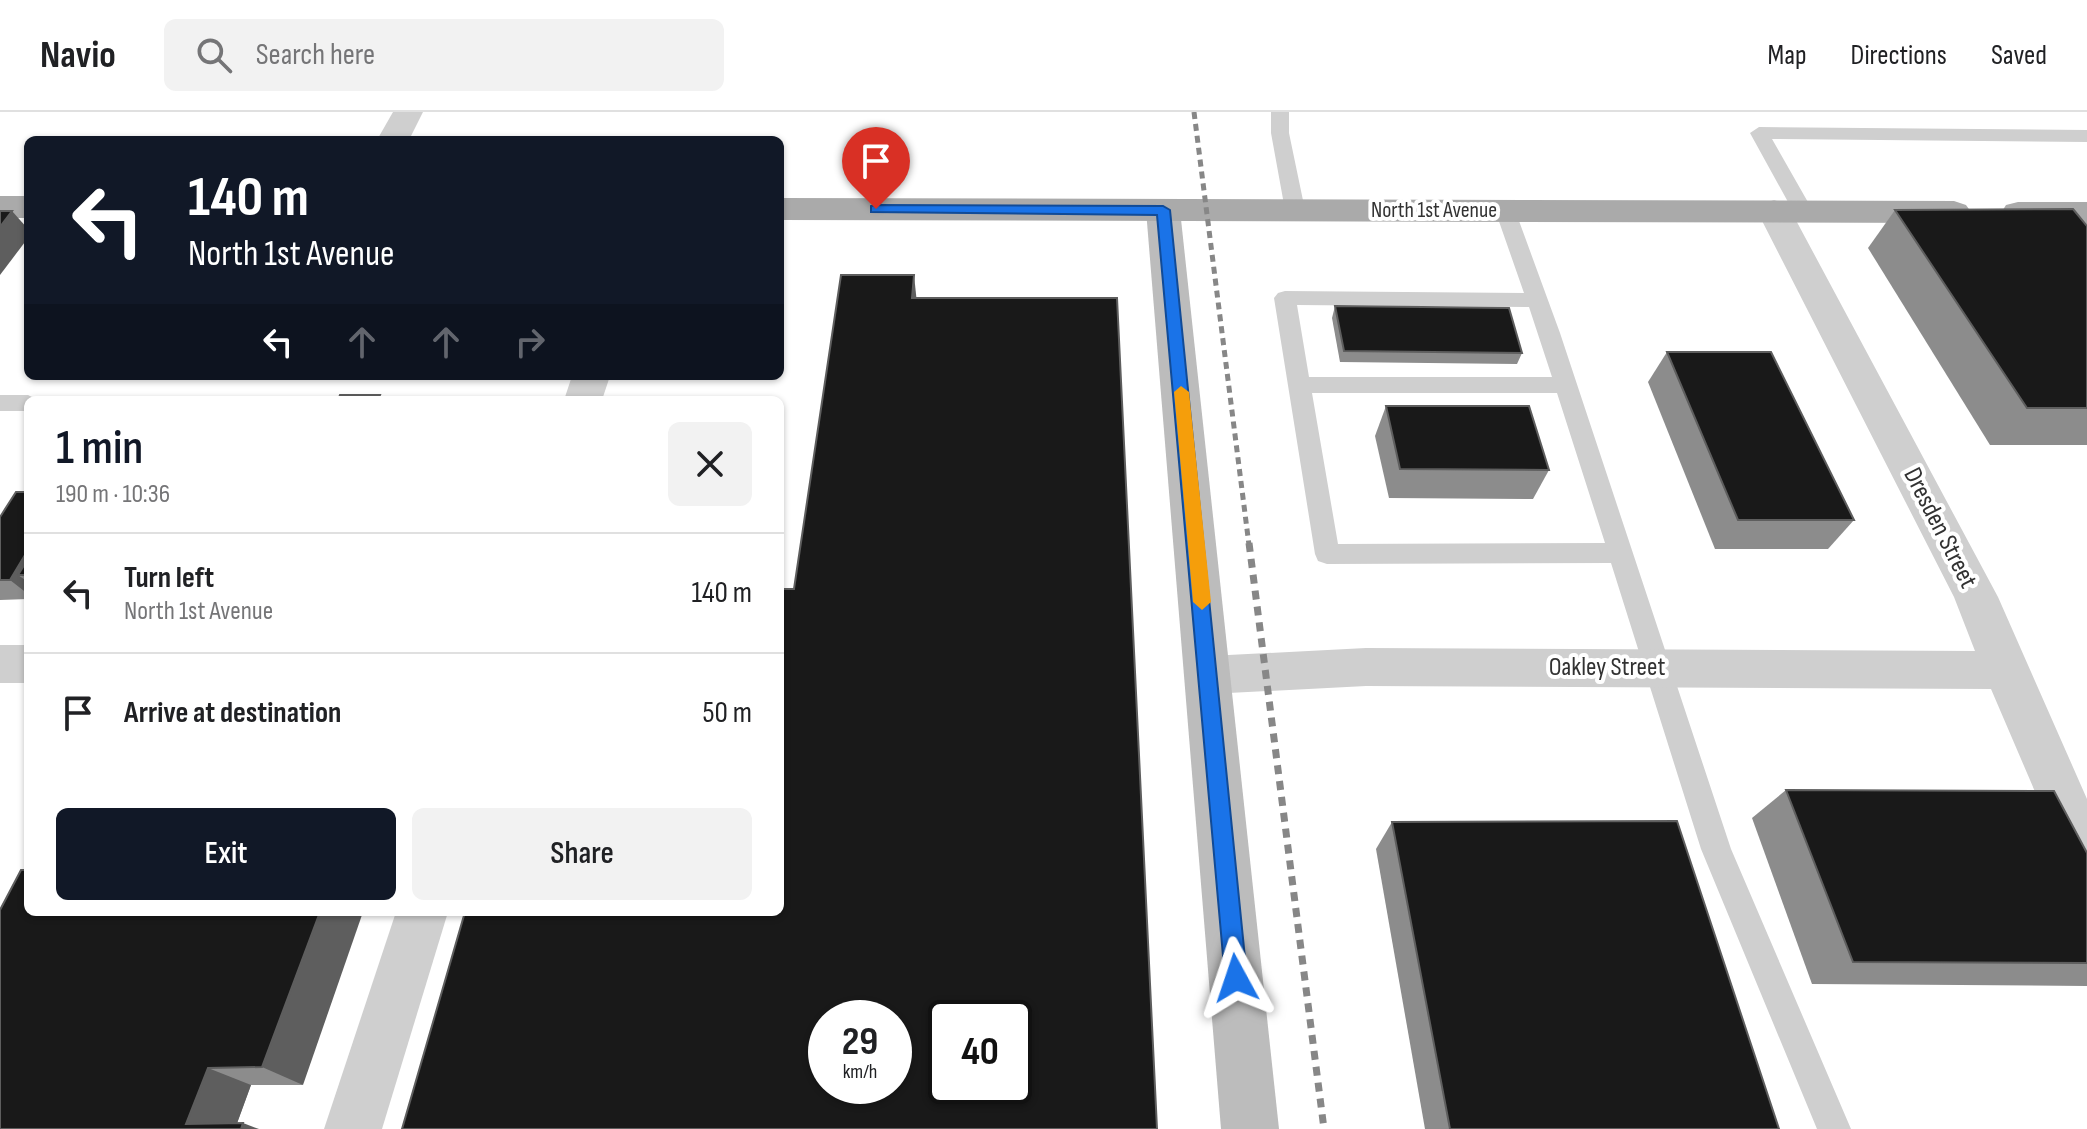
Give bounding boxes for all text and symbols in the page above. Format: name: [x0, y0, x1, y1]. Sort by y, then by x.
search box: [164, 19, 724, 91]
text: Navio: [40, 33, 116, 78]
icon: search: [192, 33, 236, 77]
text: Search here: [256, 37, 375, 73]
text: Map: [1768, 39, 1807, 72]
text: Directions: [1851, 39, 1947, 72]
text: Saved: [1991, 39, 2047, 72]
pin: [842, 127, 910, 209]
icon: arrive: [854, 139, 898, 183]
text: 140 m: [188, 165, 309, 232]
icon: left: [56, 168, 160, 272]
street label: North 1st Avenue: [1371, 197, 1497, 224]
text: North 1st Avenue: [188, 233, 394, 276]
icon: left: [256, 320, 300, 364]
icon: ahead: [340, 320, 384, 364]
icon: ahead: [424, 320, 468, 364]
icon: right: [508, 320, 552, 364]
text: 1 min: [56, 420, 143, 477]
button: close: [668, 422, 752, 506]
street label: Dresden Street: [1896, 463, 1984, 593]
text: 190 m · 10:36: [56, 479, 170, 510]
text: Turn left: [124, 560, 214, 596]
icon: left: [56, 571, 100, 615]
text: 140 m: [692, 575, 752, 611]
text: North 1st Avenue: [124, 596, 273, 627]
street label: Oakley Street: [1549, 652, 1665, 683]
icon: arrive: [56, 691, 100, 735]
text: Arrive at destination: [124, 695, 341, 731]
text: 50 m: [703, 695, 752, 731]
button: Exit: [56, 808, 396, 900]
button: Share: [412, 808, 752, 900]
position arrow: [1194, 936, 1278, 1020]
speed limit sign: 40: [928, 1000, 1032, 1104]
text: 29: [842, 1018, 878, 1066]
text: km/h: [843, 1060, 877, 1084]

